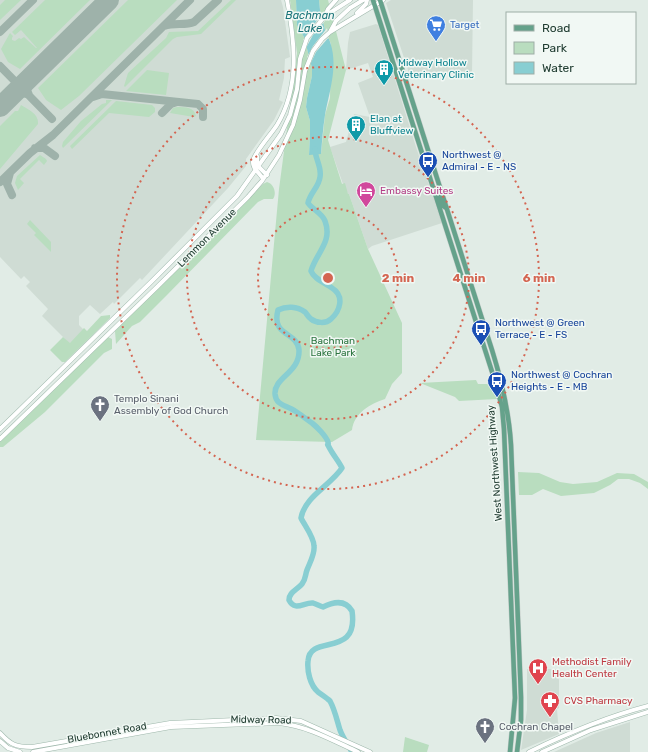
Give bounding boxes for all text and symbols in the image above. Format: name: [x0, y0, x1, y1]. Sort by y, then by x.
water label: Bachman Lake: [285, 9, 335, 35]
legend: [506, 12, 636, 84]
supermarket icon: Target: [425, 14, 447, 42]
place label: Target: [450, 19, 480, 31]
text: Road: [542, 21, 570, 35]
text: Park: [542, 41, 568, 55]
place label: Midway Hollow Veterinary Clinic: [398, 57, 474, 81]
building icon: Midway Hollow Veterinary Clinic: [373, 58, 395, 86]
text: Water: [542, 61, 574, 75]
place label: Elan at Bluffview: [370, 113, 413, 137]
building icon: Elan at Bluffview: [345, 114, 367, 142]
place label: Northwest @ Admiral - E - NS: [442, 149, 516, 173]
bus stop icon: Northwest @ Admiral - E - NS: [417, 150, 439, 178]
hotel icon: Embassy Suites: [355, 180, 377, 208]
place label: Embassy Suites: [380, 185, 453, 197]
street label: Lemmon Avenue: [175, 206, 239, 270]
centre of rings: [321, 271, 335, 285]
text: 2 min: [382, 271, 415, 285]
text: 4 min: [453, 271, 486, 285]
text: 6 min: [523, 271, 556, 285]
place label: Northwest @ Green Terrace - E - FS: [495, 317, 585, 341]
bus stop icon: Northwest @ Green Terrace - E - FS: [470, 318, 492, 346]
park label: Bachman Lake Park: [311, 335, 356, 359]
place label: Northwest @ Cochran Heights - E - MB: [511, 369, 612, 393]
bus stop icon: Northwest @ Cochran Heights - E - MB: [486, 370, 508, 398]
place label: Templo Sinani Assembly of God Church: [114, 393, 228, 417]
church icon: Templo Sinani Assembly of God Church: [89, 394, 111, 422]
street label: West Northwest Highway: [485, 404, 505, 522]
place label: Methodist Family Health Center: [552, 656, 632, 680]
hospital icon: Methodist Family Health Center: [527, 657, 549, 685]
pharmacy icon: CVS Pharmacy: [539, 690, 561, 718]
place label: CVS Pharmacy: [564, 695, 633, 707]
street label: Midway Road: [230, 713, 292, 727]
church icon: Cochran Chapel: [474, 716, 496, 744]
street label: Bluebonnet Road: [66, 720, 148, 746]
place label: Cochran Chapel: [499, 721, 573, 733]

